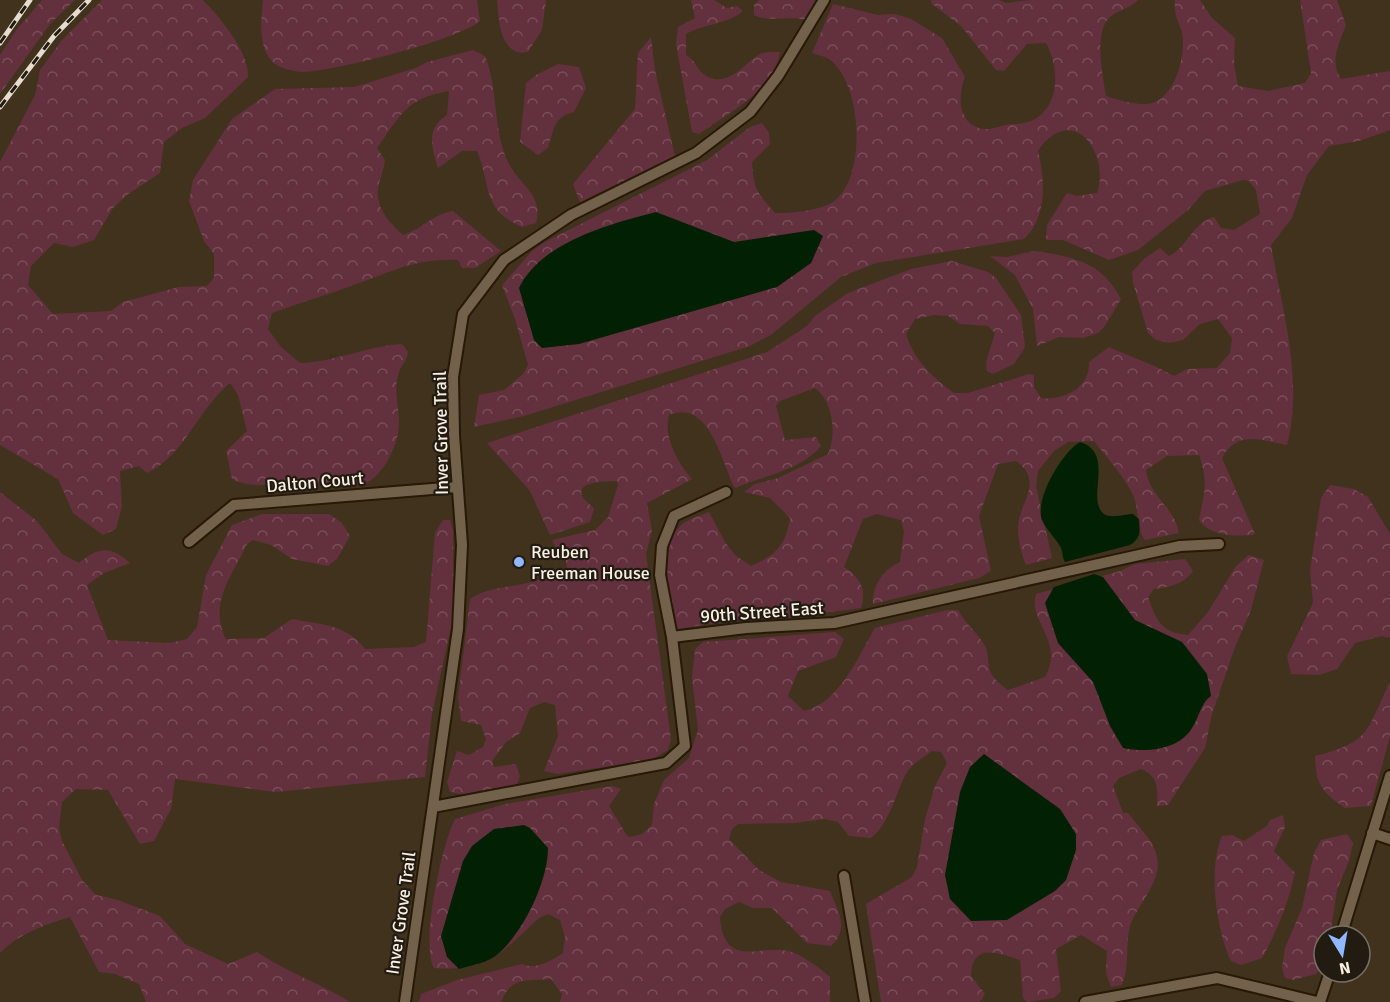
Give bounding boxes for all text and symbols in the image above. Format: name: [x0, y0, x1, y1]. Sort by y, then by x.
street label: Inver Grove Trail: [429, 371, 453, 495]
street label: Dalton Court: [265, 467, 365, 497]
place label: Reuben Freeman House: [531, 541, 650, 584]
marker: Reuben Freeman House: [512, 555, 526, 569]
street label: 90th Street East: [700, 597, 824, 627]
street label: Inver Grove Trail: [381, 850, 421, 976]
north arrow: [1312, 924, 1372, 984]
text: N: [1337, 957, 1352, 979]

